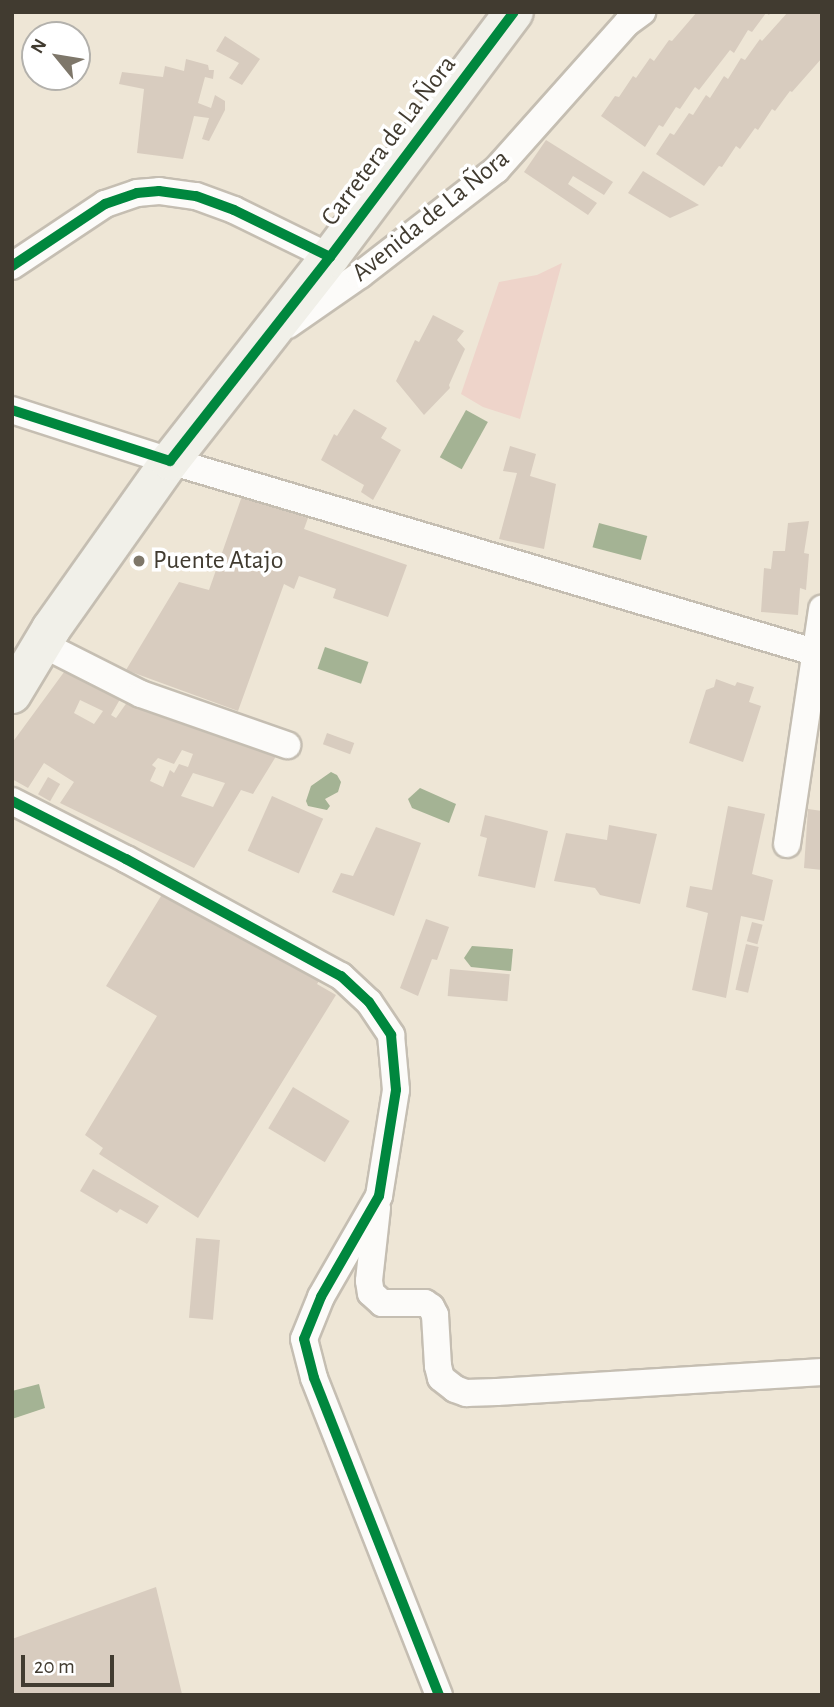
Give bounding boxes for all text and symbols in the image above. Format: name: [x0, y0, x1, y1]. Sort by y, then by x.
north arrow: [21, 21, 91, 91]
text: N: [28, 36, 51, 57]
street label: Carretera de La Ñora: [315, 50, 463, 232]
street label: Avenida de La Ñora: [346, 143, 516, 289]
place label: Puente Atajo: [153, 545, 283, 577]
marker: Puente Atajo: [131, 553, 147, 569]
scale bar: [24, 1640, 117, 1684]
text: 20 m: [34, 1656, 75, 1677]

